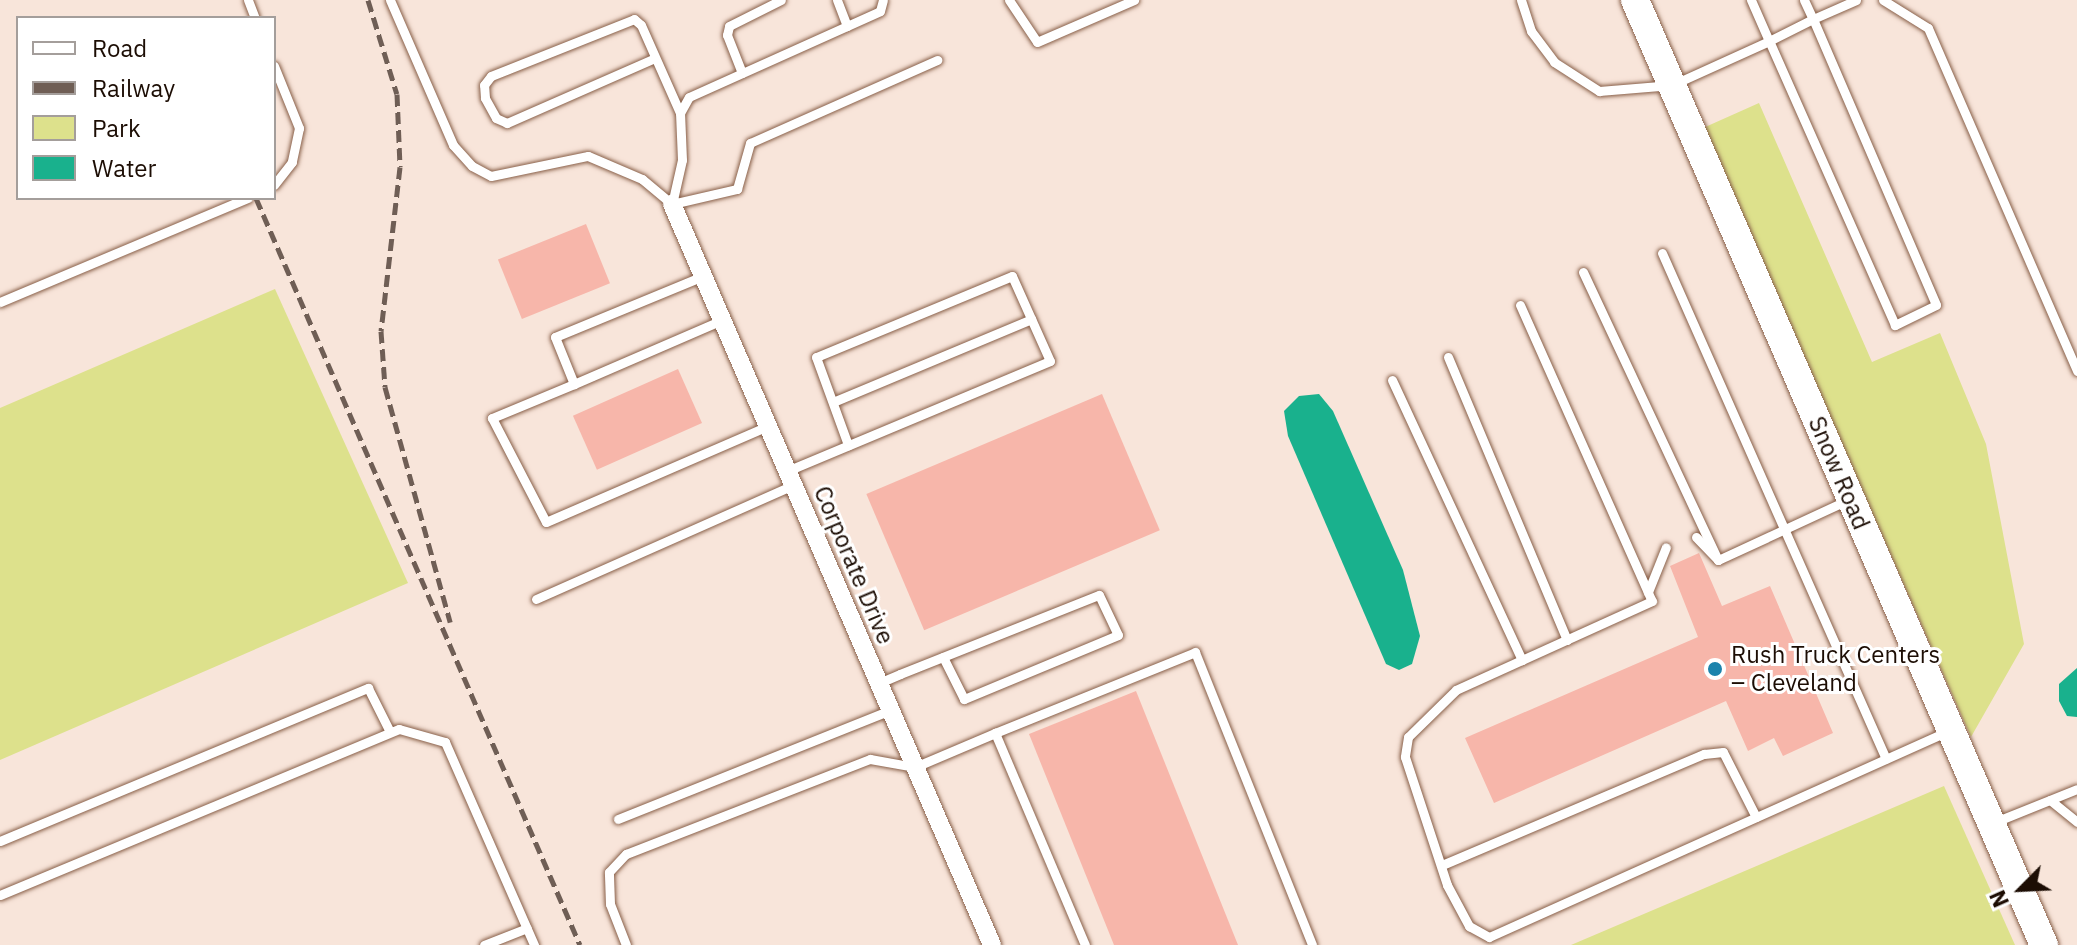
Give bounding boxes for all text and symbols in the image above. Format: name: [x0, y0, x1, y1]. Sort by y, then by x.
legend: [16, 16, 276, 200]
text: Road: [92, 32, 147, 64]
text: Railway: [92, 72, 175, 104]
text: Park: [92, 112, 141, 144]
text: Water: [92, 152, 156, 184]
street label: Snow Road: [1802, 412, 1876, 534]
street label: Corporate Drive: [808, 482, 900, 648]
place label: Rush Truck Centers – Cleveland: [1731, 641, 1940, 697]
marker: Rush Truck Centers – Cleveland: [1706, 660, 1724, 678]
north arrow: [1981, 849, 2061, 929]
text: N: [1982, 886, 2015, 912]

